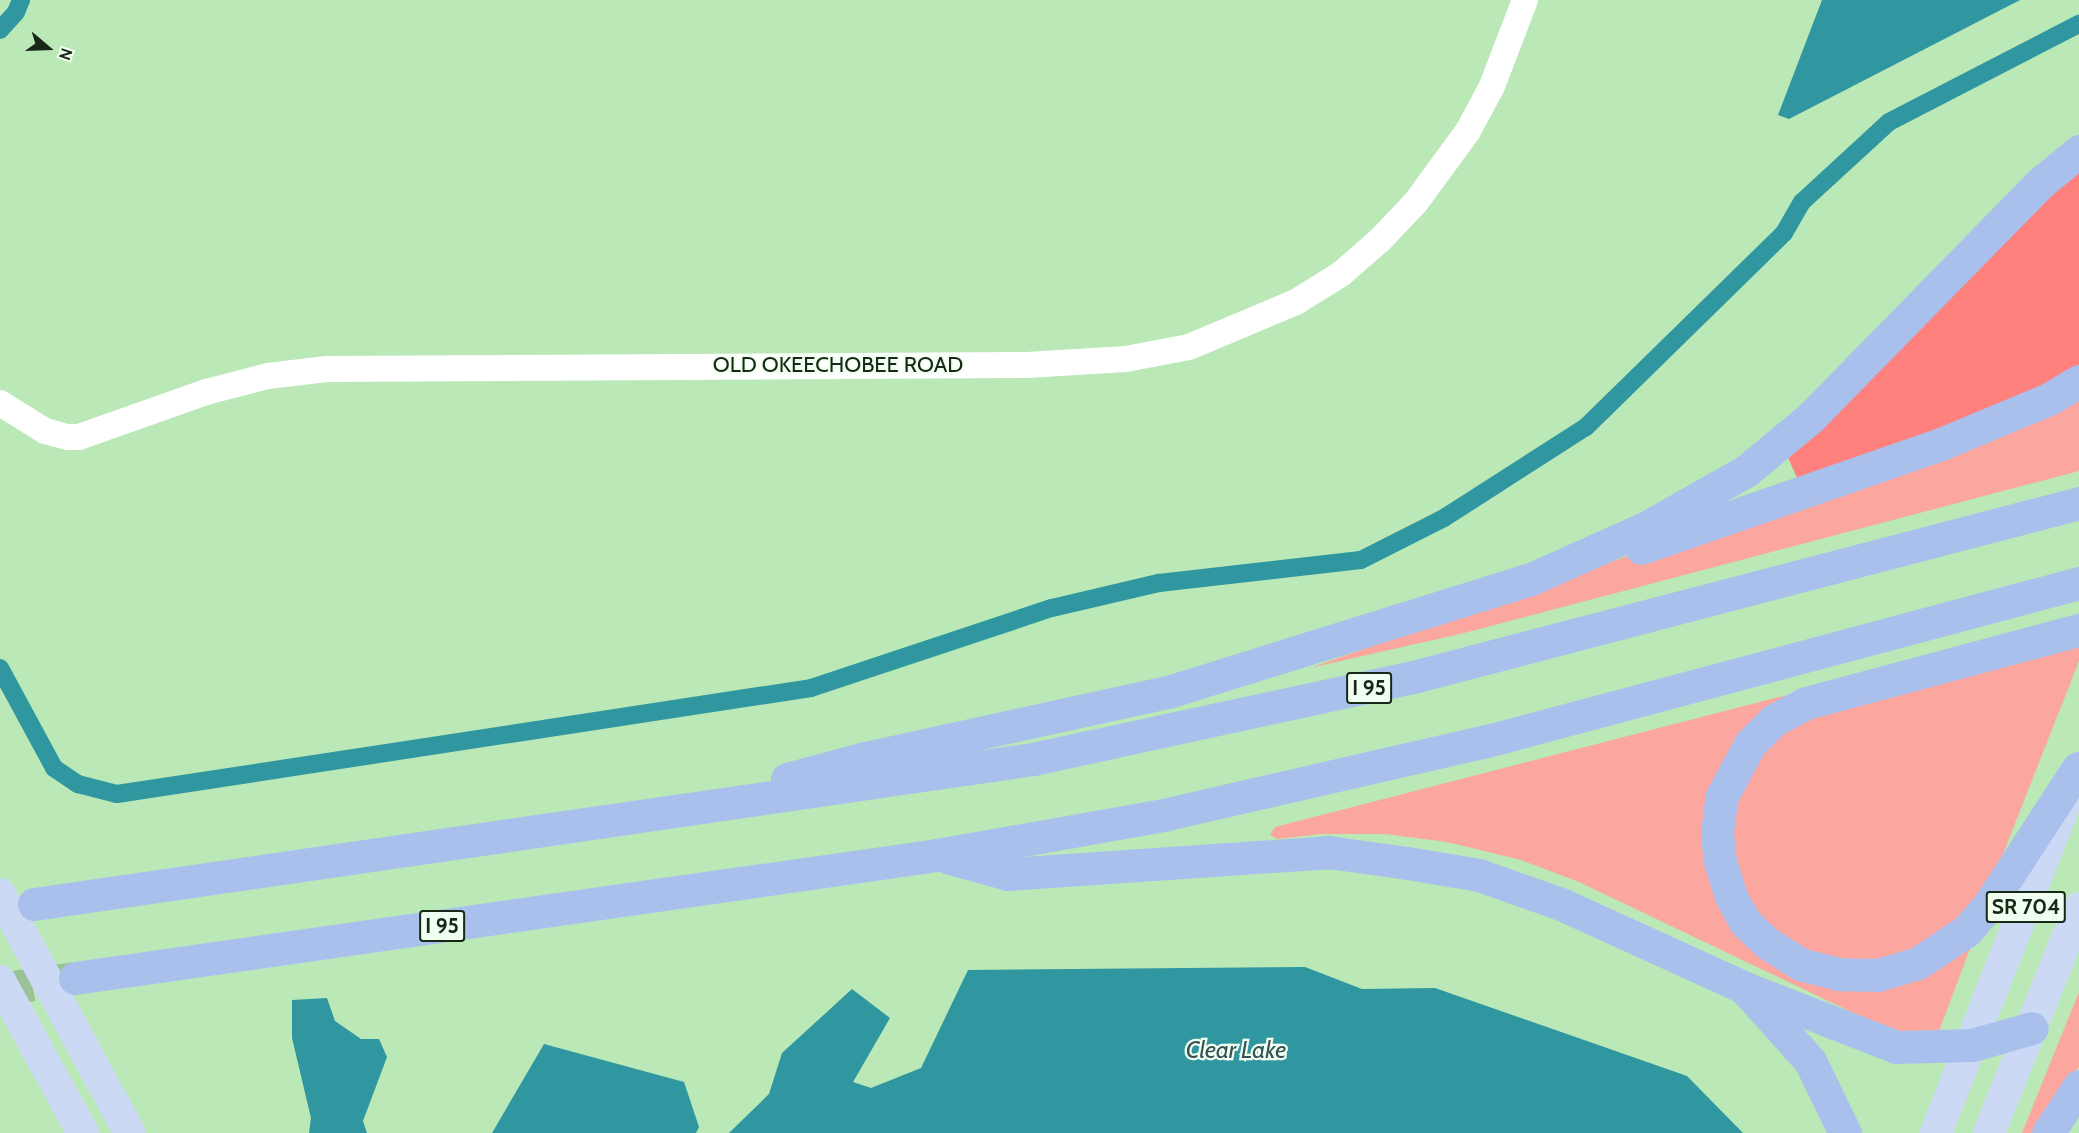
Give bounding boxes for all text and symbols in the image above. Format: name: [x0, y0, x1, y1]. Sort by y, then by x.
north arrow: [18, 18, 78, 78]
text: N: [55, 46, 76, 62]
street label: OLD OKEECHOBEE ROAD: [713, 352, 963, 378]
road number: I 95: [1345, 670, 1393, 706]
road number: SR 704: [1986, 889, 2066, 925]
road number: I 95: [418, 908, 466, 944]
water label: Clear Lake: [1186, 1036, 1286, 1064]

